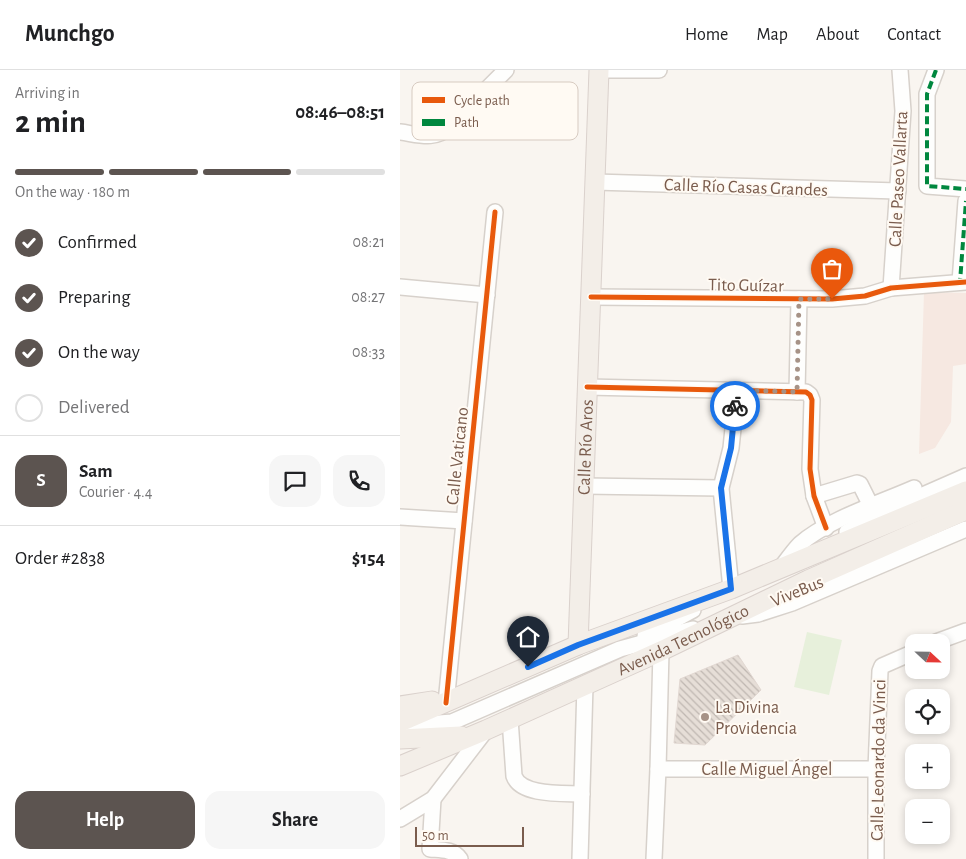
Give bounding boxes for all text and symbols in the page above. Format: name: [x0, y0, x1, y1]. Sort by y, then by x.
text: Munchgo: [25, 22, 115, 46]
text: Home: [685, 26, 728, 44]
text: Map: [756, 26, 788, 44]
text: About: [816, 26, 859, 44]
text: Contact: [887, 26, 941, 44]
legend: [412, 82, 578, 140]
text: Arriving in: [15, 85, 80, 101]
text: Cycle path: [454, 94, 510, 108]
text: 08:46–08:51: [295, 103, 385, 122]
text: 2 min: [15, 106, 86, 138]
street label: Calle Paseo Vallarta: [886, 111, 912, 248]
text: Path: [454, 116, 479, 130]
street label: Calle Río Casas Grandes: [664, 176, 828, 200]
text: On the way · 180 m: [15, 184, 130, 200]
icon: check: [15, 229, 43, 257]
text: Confirmed: [58, 233, 137, 252]
text: 08:21: [353, 234, 385, 250]
pin: [811, 248, 853, 299]
icon: bag: [818, 255, 846, 283]
street label: Tito Guízar: [708, 276, 784, 296]
icon: check: [15, 284, 43, 312]
text: Preparing: [58, 288, 131, 307]
text: 08:27: [351, 289, 385, 305]
icon: check: [15, 339, 43, 367]
text: On the way: [58, 343, 140, 362]
text: 08:33: [352, 344, 385, 360]
courier: [710, 381, 760, 431]
icon: bike: [721, 392, 749, 420]
text: Delivered: [58, 398, 130, 417]
street label: Calle Río Aros: [575, 399, 597, 495]
street label: Calle Vaticano: [444, 406, 472, 506]
button: chat: [269, 455, 321, 507]
button: phone: [333, 455, 385, 507]
text: Sam: [79, 462, 113, 481]
text: S: [36, 471, 46, 490]
text: Courier · 4.4: [79, 484, 152, 500]
text: Order #2838: [15, 549, 105, 568]
text: $154: [352, 549, 385, 568]
street label: ViveBus: [768, 573, 826, 611]
street label: Avenida Tecnológico: [615, 602, 752, 679]
pin: [507, 616, 549, 667]
icon: home: [514, 623, 542, 651]
north arrow: [905, 634, 950, 679]
map controls: [905, 634, 950, 844]
street label: Calle Leonardo da Vinci: [869, 679, 889, 841]
button: locate: [905, 689, 950, 734]
place label: La Divina Providencia: [715, 699, 797, 738]
marker: La Divina Providencia: [699, 711, 711, 723]
button: +: [905, 744, 950, 789]
street label: Calle Miguel Ángel: [701, 758, 833, 779]
button: Help: [15, 791, 195, 849]
button: Share: [205, 791, 385, 849]
button: −: [905, 799, 950, 844]
scale bar: [415, 824, 524, 847]
text: 50 m: [422, 829, 449, 843]

